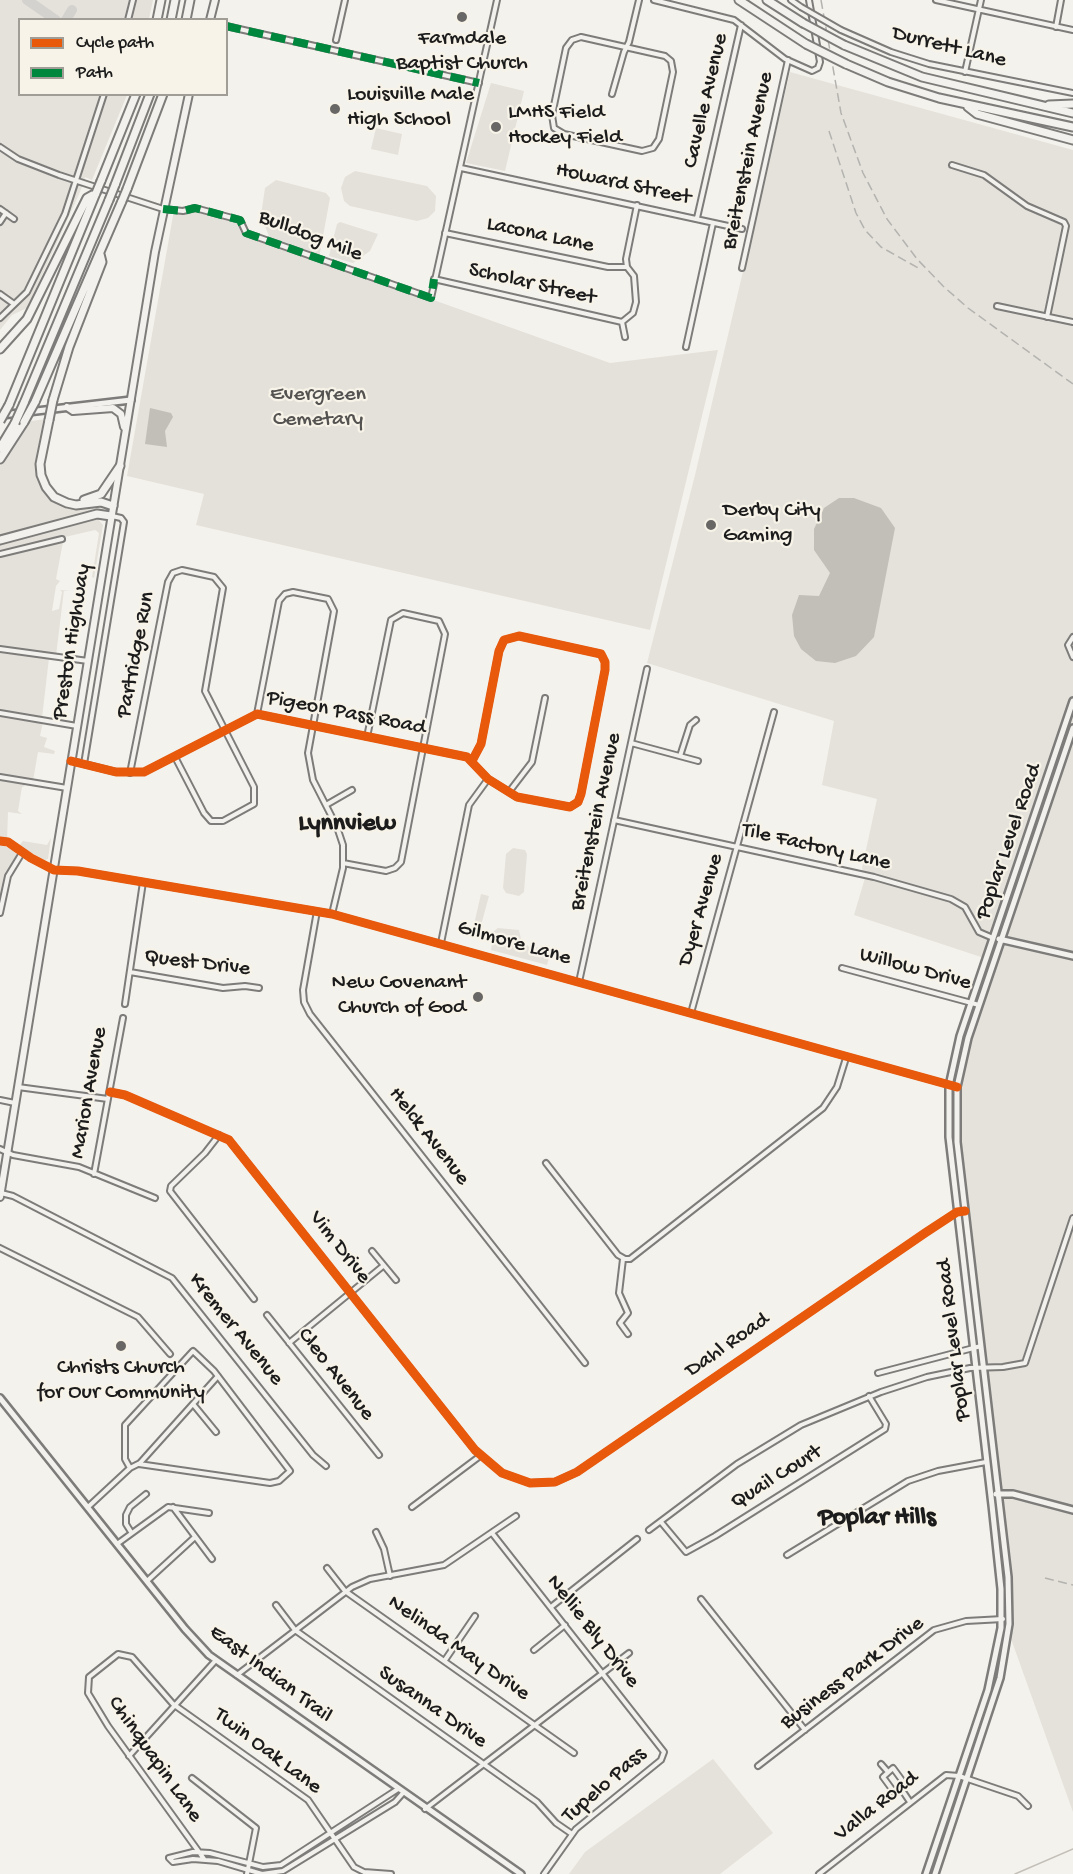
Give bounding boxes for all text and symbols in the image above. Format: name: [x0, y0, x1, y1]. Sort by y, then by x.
marker: Farmdale Baptist Church: [455, 10, 469, 24]
legend: [18, 18, 228, 96]
street label: Durrett Lane: [889, 21, 1009, 75]
place label: Farmdale Baptist Church: [396, 27, 528, 78]
street label: Cavelle Avenue: [679, 31, 735, 171]
text: Cycle path: [76, 33, 154, 54]
text: Path: [76, 63, 113, 84]
street label: Breitenstein Avenue: [717, 70, 781, 252]
place label: Louisville Male High School: [347, 83, 474, 134]
place label: LMHS Field Hockey Field: [508, 101, 622, 152]
marker: Louisville Male High School: [328, 102, 342, 116]
marker: LMHS Field Hockey Field: [489, 120, 503, 134]
street label: Howard Street: [553, 158, 693, 212]
street label: Bulldog Mile: [254, 205, 366, 269]
street label: Lacona Lane: [484, 212, 596, 260]
street label: Scholar Street: [466, 258, 598, 312]
park label: Evergreen Cemetary: [270, 383, 366, 434]
place label: Derby City Gaming: [723, 499, 821, 550]
marker: Derby City Gaming: [704, 518, 718, 532]
street label: Preston Highway: [48, 562, 98, 722]
street label: Partridge Run: [112, 590, 162, 720]
street label: Pigeon Pass Road: [264, 686, 428, 742]
street label: Breitenstein Avenue: [565, 731, 629, 913]
street label: Poplar Level Road: [971, 761, 1049, 923]
district label: Lynnview: [298, 809, 396, 841]
street label: Tile Factory Lane: [739, 818, 893, 878]
street label: Dyer Avenue: [673, 851, 731, 969]
street label: Gilmore Lane: [454, 915, 574, 973]
street label: Willow Drive: [856, 942, 974, 998]
street label: Quest Drive: [142, 944, 252, 984]
place label: New Covenant Church of God: [332, 971, 466, 1022]
marker: New Covenant Church of God: [471, 990, 485, 1004]
street label: Marion Avenue: [65, 1025, 115, 1161]
street label: Helck Avenue: [381, 1083, 475, 1191]
street label: Vim Drive: [302, 1206, 376, 1290]
street label: Poplar Level Road: [932, 1257, 978, 1423]
street label: Kremer Avenue: [182, 1268, 288, 1392]
street label: Dahl Road: [681, 1308, 775, 1384]
street label: Cleo Avenue: [290, 1323, 380, 1427]
marker: Christs Church for Our Community: [114, 1339, 128, 1353]
place label: Christs Church for Our Community: [37, 1356, 205, 1408]
street label: Quail Court: [727, 1440, 827, 1516]
district label: Poplar Hills: [818, 1503, 936, 1535]
street label: Nellie Bly Drive: [539, 1570, 645, 1694]
street label: Nelinda May Drive: [382, 1590, 534, 1708]
street label: Business Park Drive: [776, 1611, 930, 1737]
street label: East Indian Trail: [203, 1620, 337, 1730]
street label: Susanna Drive: [372, 1661, 492, 1755]
street label: Chinquapin Lane: [101, 1692, 207, 1828]
street label: Twin Oak Lane: [208, 1703, 326, 1801]
street label: Tupelo Pass: [557, 1742, 653, 1830]
street label: Valla Road: [830, 1766, 924, 1848]

